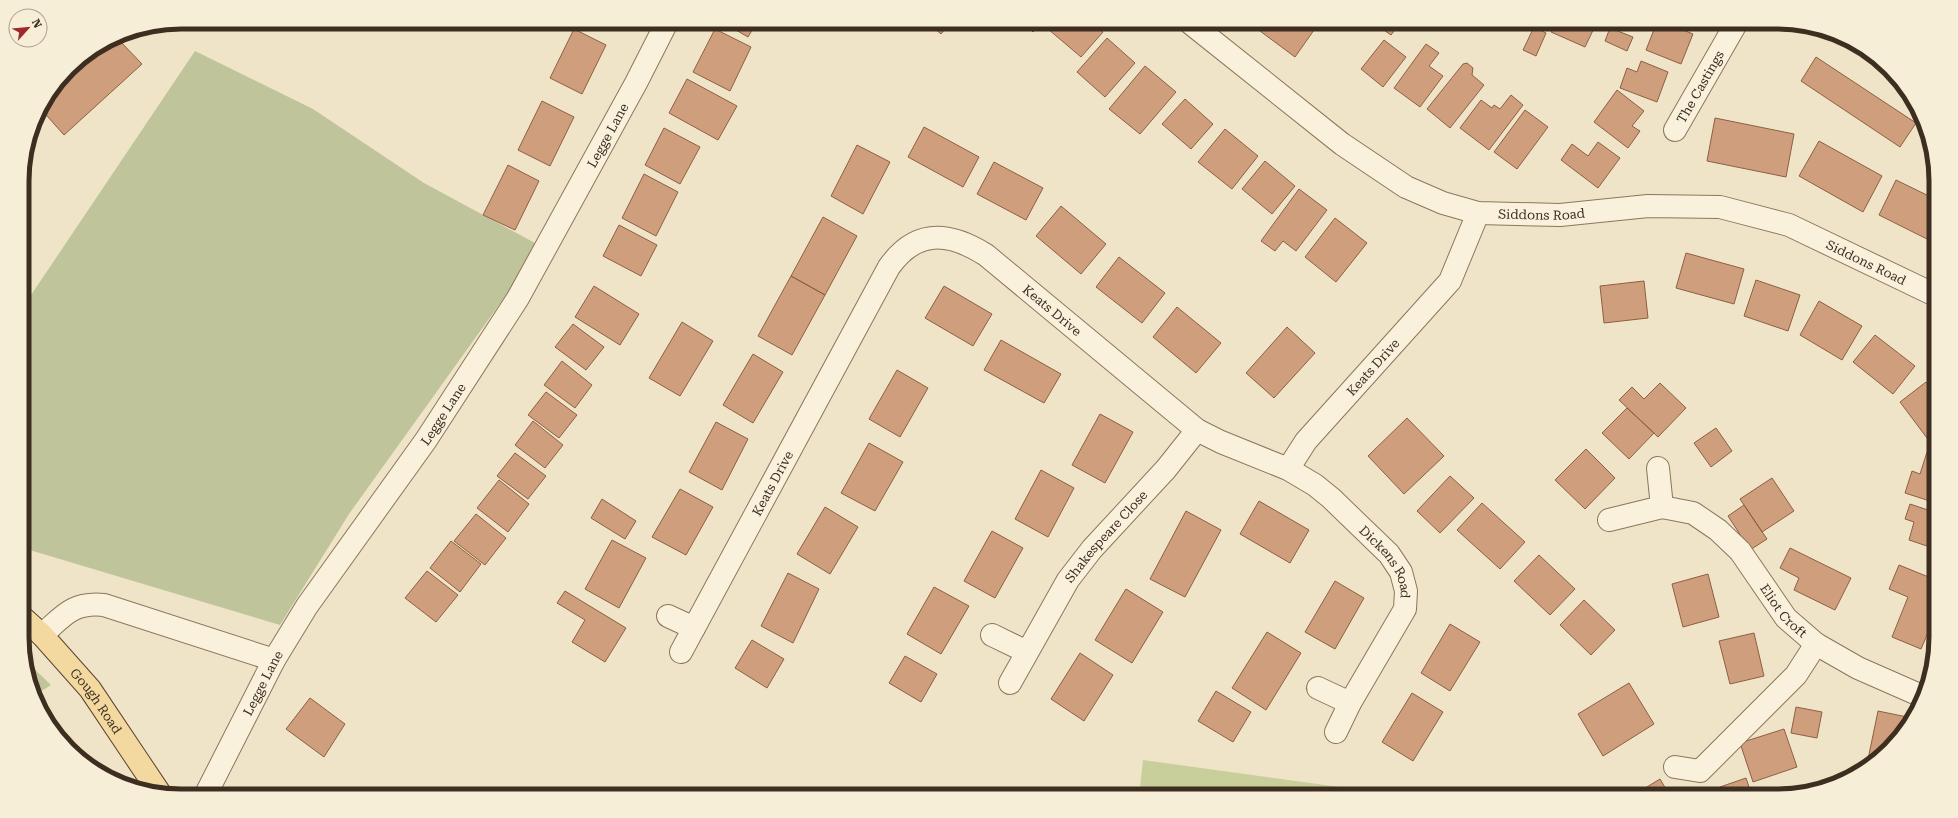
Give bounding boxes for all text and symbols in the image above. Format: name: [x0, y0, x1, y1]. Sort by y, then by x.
north arrow: [8, 8, 48, 48]
text: N: [29, 17, 44, 31]
street label: The Castings: [1674, 48, 1727, 126]
street label: Legge Lane: [584, 101, 631, 170]
street label: Siddons Road: [1498, 205, 1586, 223]
street label: Siddons Road: [1824, 237, 1909, 288]
street label: Keats Drive: [1020, 282, 1084, 339]
street label: Keats Drive: [1344, 336, 1403, 399]
street label: Legge Lane: [418, 380, 469, 448]
street label: Keats Drive: [749, 448, 796, 518]
street label: Shakespeare Close: [1062, 487, 1150, 586]
street label: Dickens Road: [1356, 523, 1413, 599]
street label: Eliot Croft: [1757, 581, 1810, 641]
street label: Legge Lane: [240, 648, 286, 718]
street label: Gough Road: [67, 665, 125, 737]

